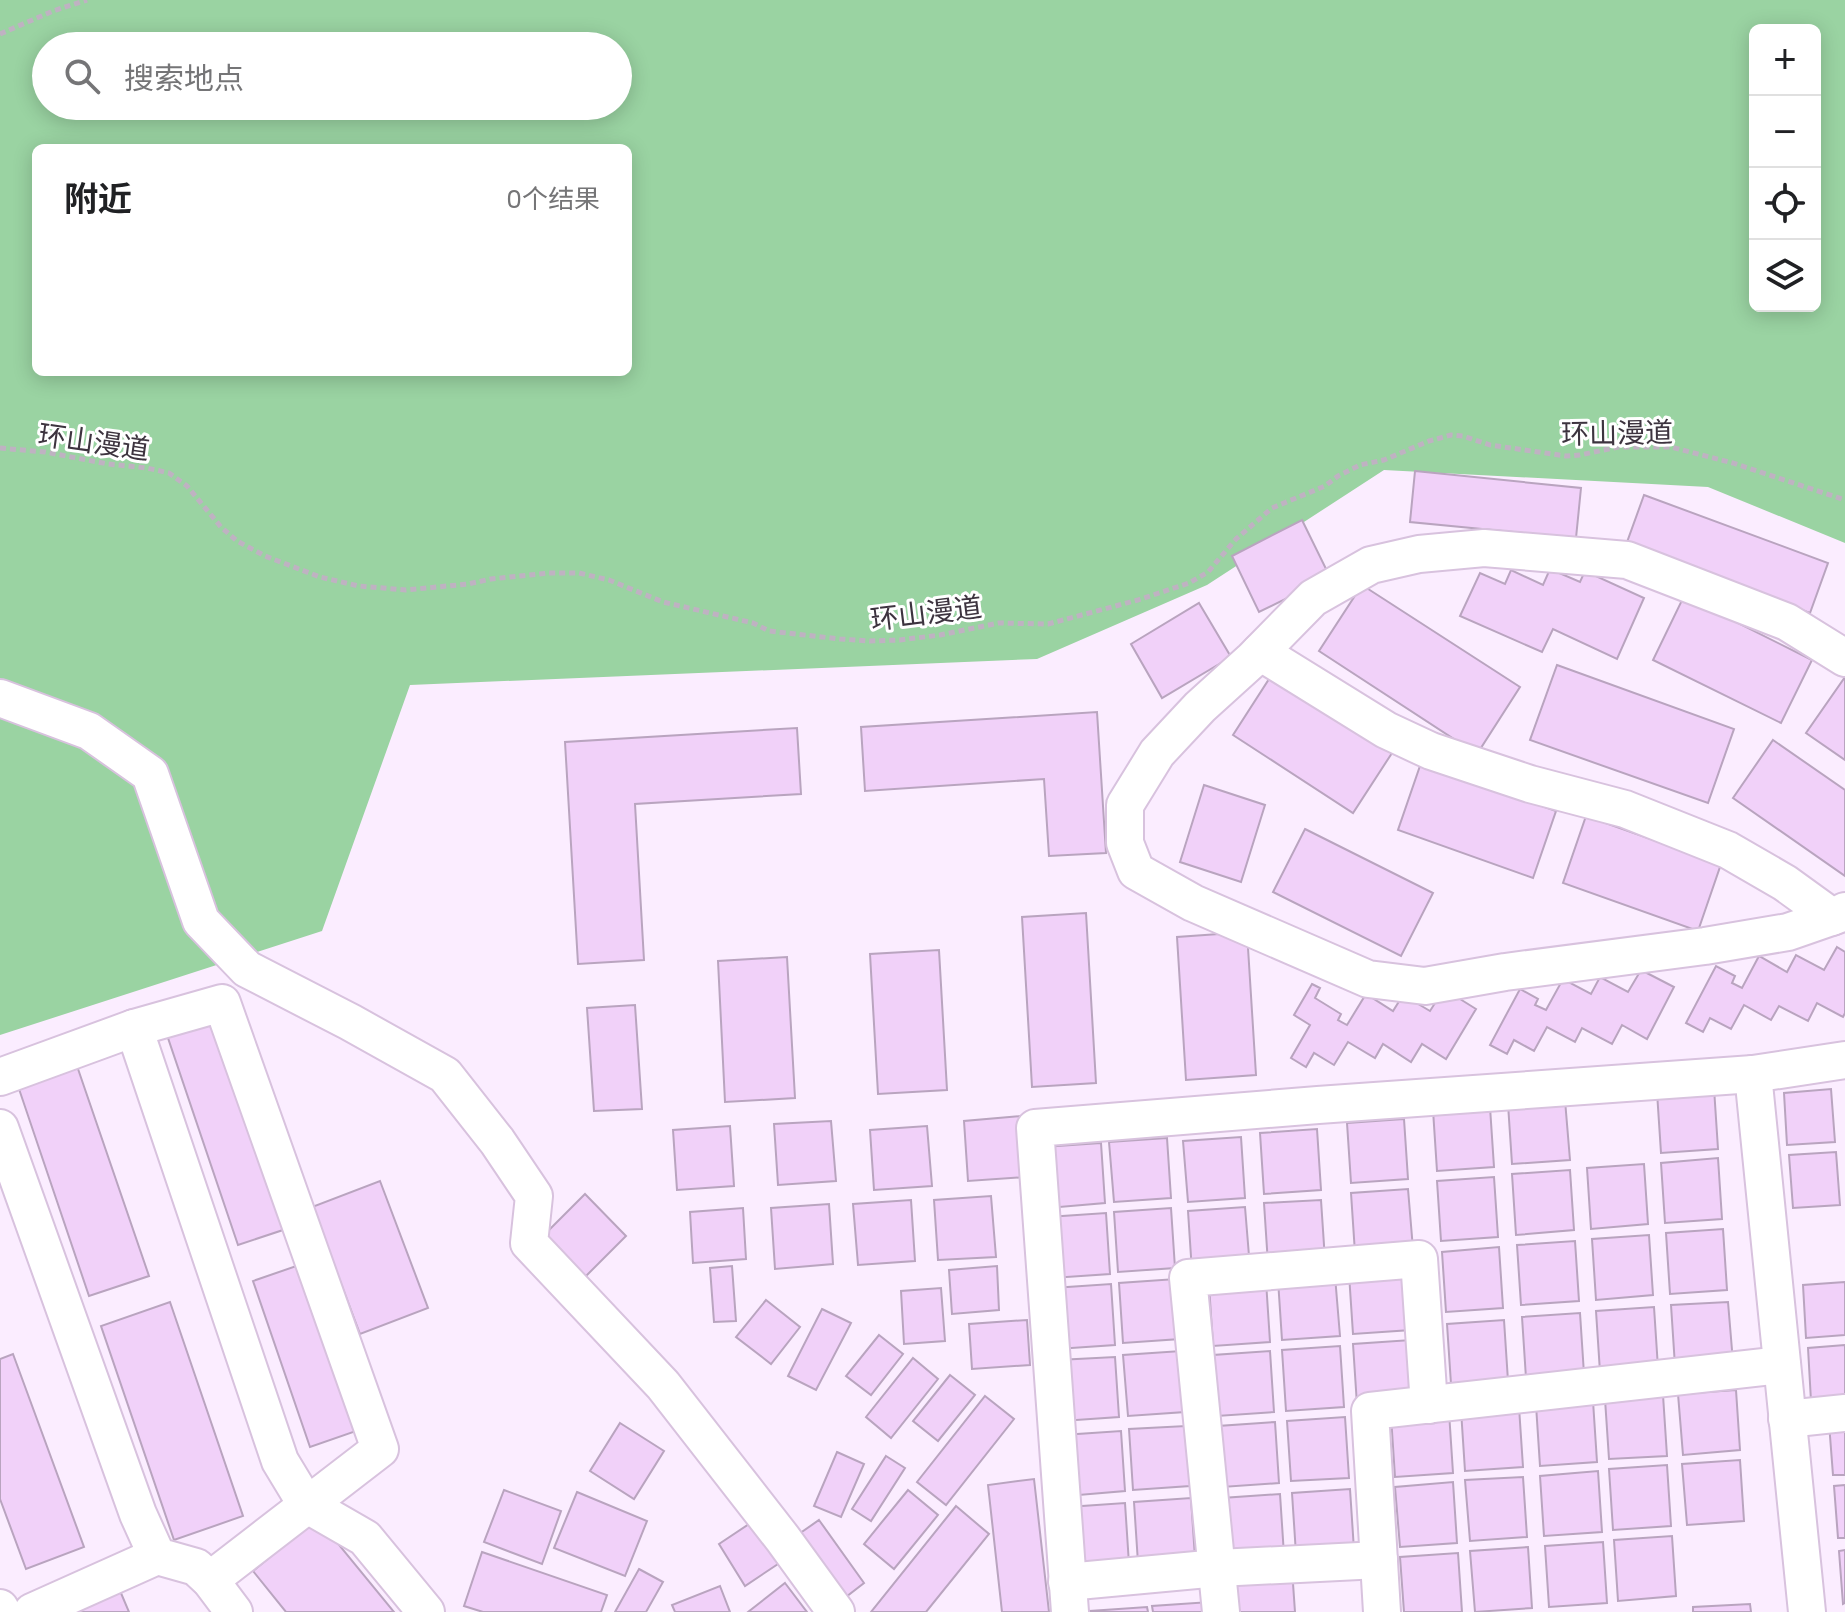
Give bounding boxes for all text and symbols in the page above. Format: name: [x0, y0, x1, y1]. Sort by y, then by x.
map controls: [1749, 24, 1821, 312]
button: +: [1749, 24, 1821, 96]
search box: [32, 32, 632, 120]
icon: search: [60, 54, 104, 98]
text: 搜索地点: [124, 59, 244, 95]
button: −: [1749, 96, 1821, 168]
button: locate: [1749, 168, 1821, 240]
text: 附近: [64, 177, 132, 218]
text: 0个结果: [506, 182, 600, 213]
button: layers: [1749, 240, 1821, 312]
street label: 环山漫道: [1561, 414, 1673, 450]
street label: 环山漫道: [36, 416, 152, 466]
street label: 环山漫道: [868, 588, 984, 636]

